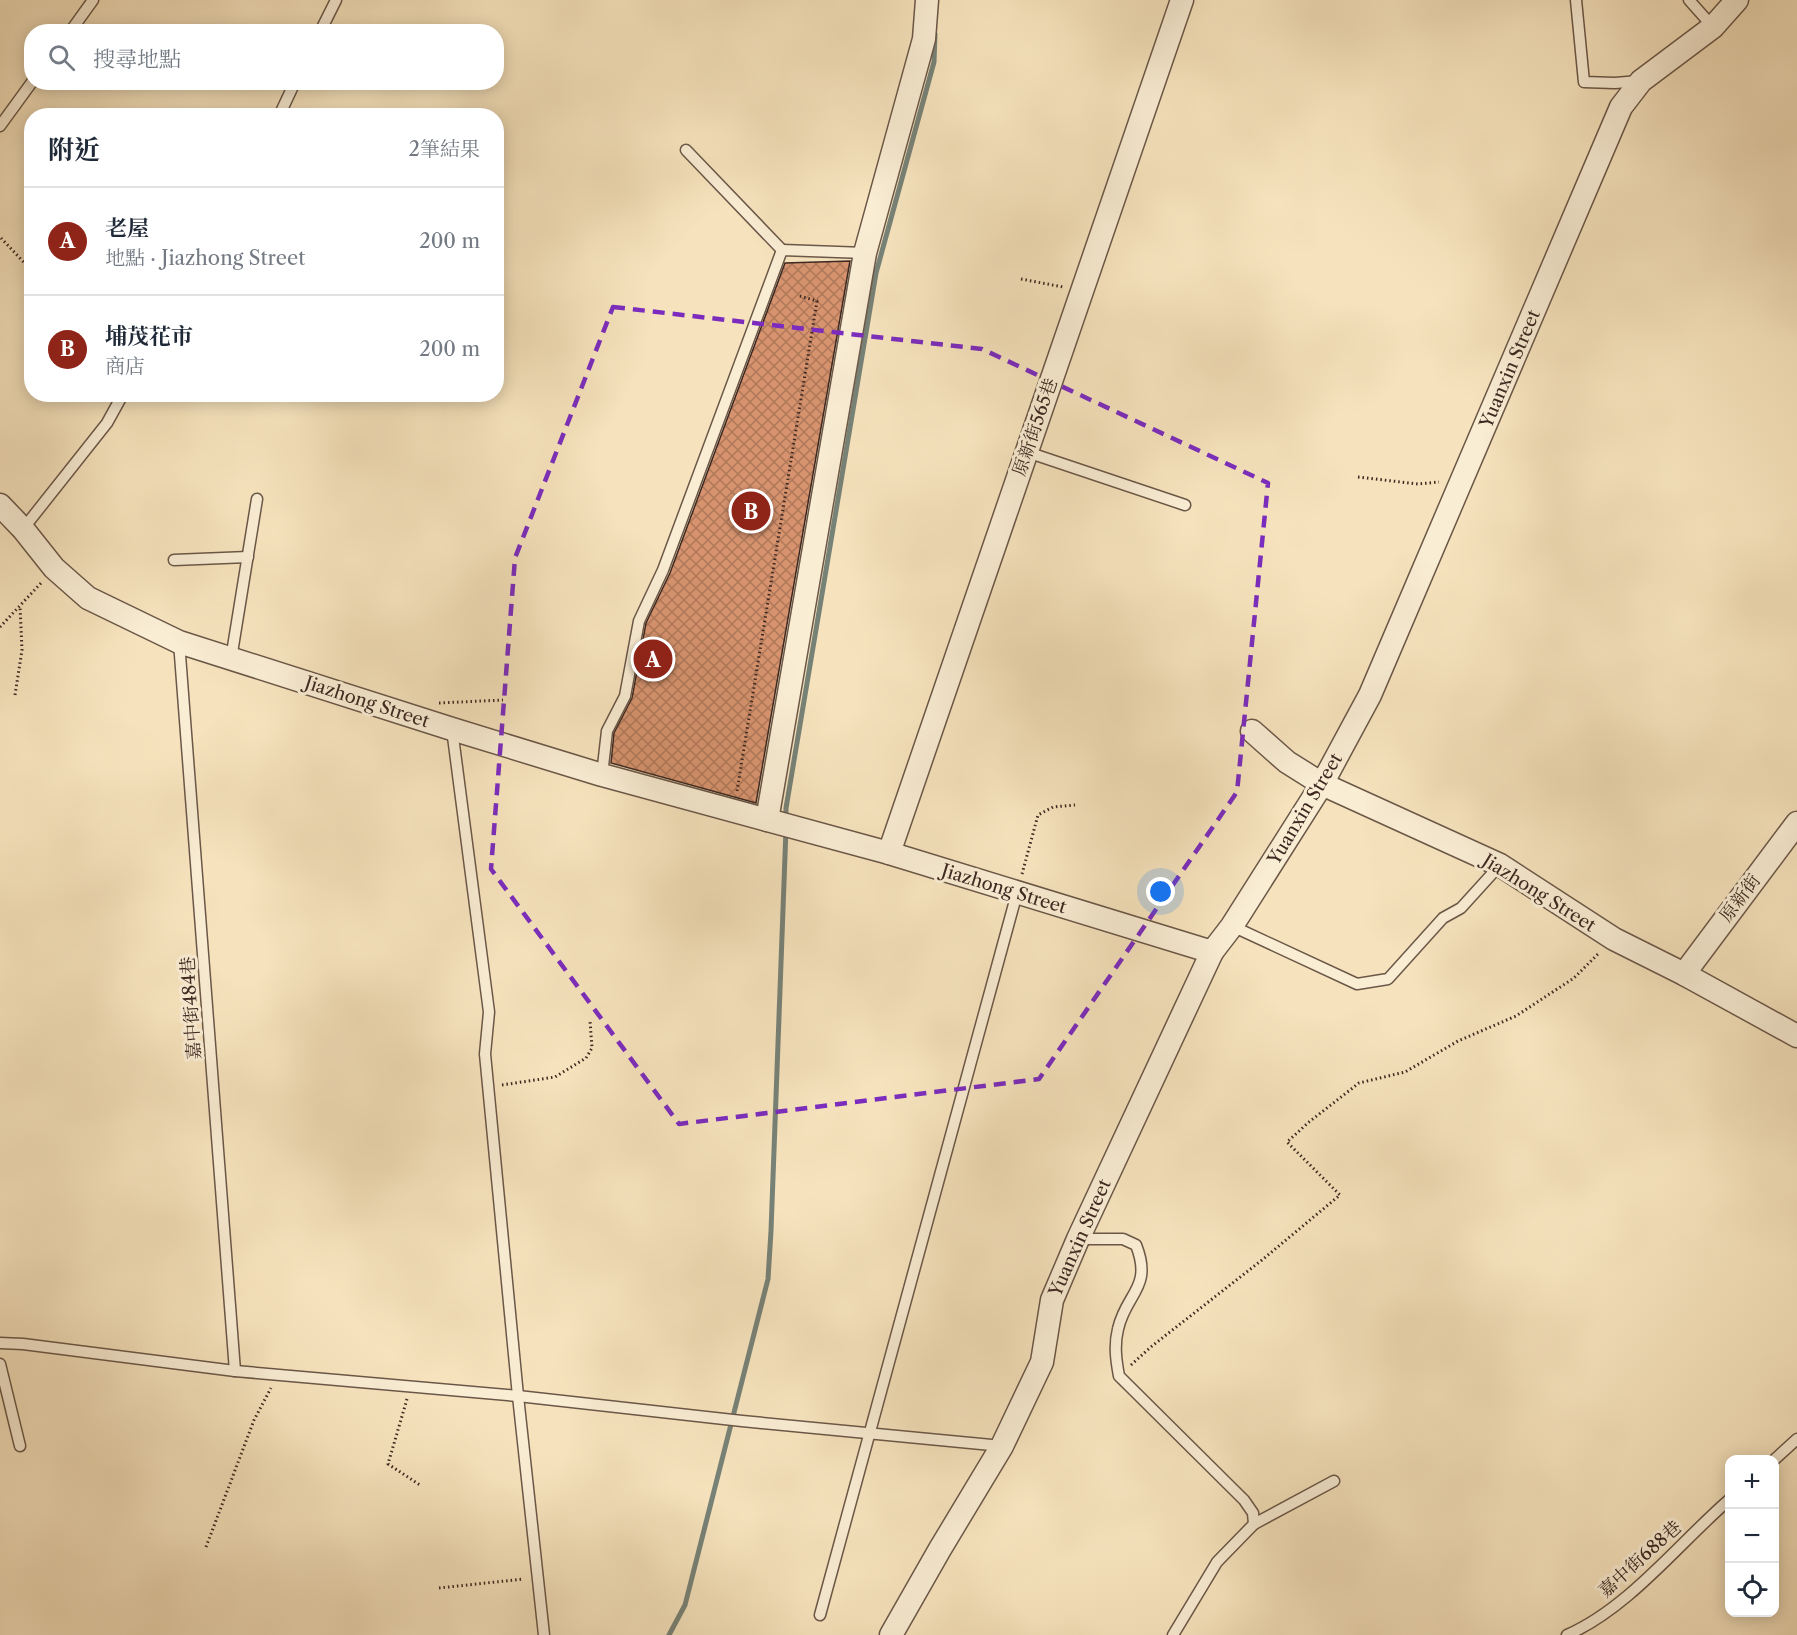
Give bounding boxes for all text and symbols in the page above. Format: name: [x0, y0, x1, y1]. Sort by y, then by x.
search box: [24, 24, 504, 90]
icon: search: [45, 41, 78, 74]
text: 搜尋地點: [93, 46, 181, 73]
text: 附近: [48, 134, 100, 166]
text: 2筆結果: [409, 137, 480, 161]
text: 老屋: [105, 215, 149, 242]
text: A: [60, 229, 75, 253]
text: 200 m: [419, 229, 480, 253]
text: 地點 · Jiazhong Street: [105, 246, 305, 270]
street label: Yuanxin Street: [1475, 306, 1545, 432]
text: 埔茂花市: [105, 323, 193, 350]
text: B: [60, 337, 75, 361]
text: 200 m: [419, 337, 480, 361]
text: 商店: [105, 354, 145, 378]
street label: 原新街565巷: [1008, 375, 1062, 479]
pin: B: [732, 488, 771, 534]
pin: A: [634, 636, 672, 682]
street label: Jiazhong Street: [299, 671, 433, 733]
street label: Yuanxin Street: [1263, 749, 1347, 870]
street label: Jiazhong Street: [1476, 848, 1600, 937]
street label: Jiazhong Street: [936, 859, 1070, 919]
street label: 原新街: [1715, 870, 1765, 926]
your location: [1146, 877, 1175, 906]
street label: 嘉中街484巷: [176, 956, 206, 1060]
street label: Yuanxin Street: [1044, 1175, 1116, 1301]
map controls: [1725, 1455, 1779, 1617]
button: +: [1725, 1455, 1779, 1509]
button: −: [1725, 1509, 1779, 1563]
street label: 嘉中街688巷: [1594, 1516, 1686, 1602]
button: locate: [1725, 1563, 1779, 1617]

